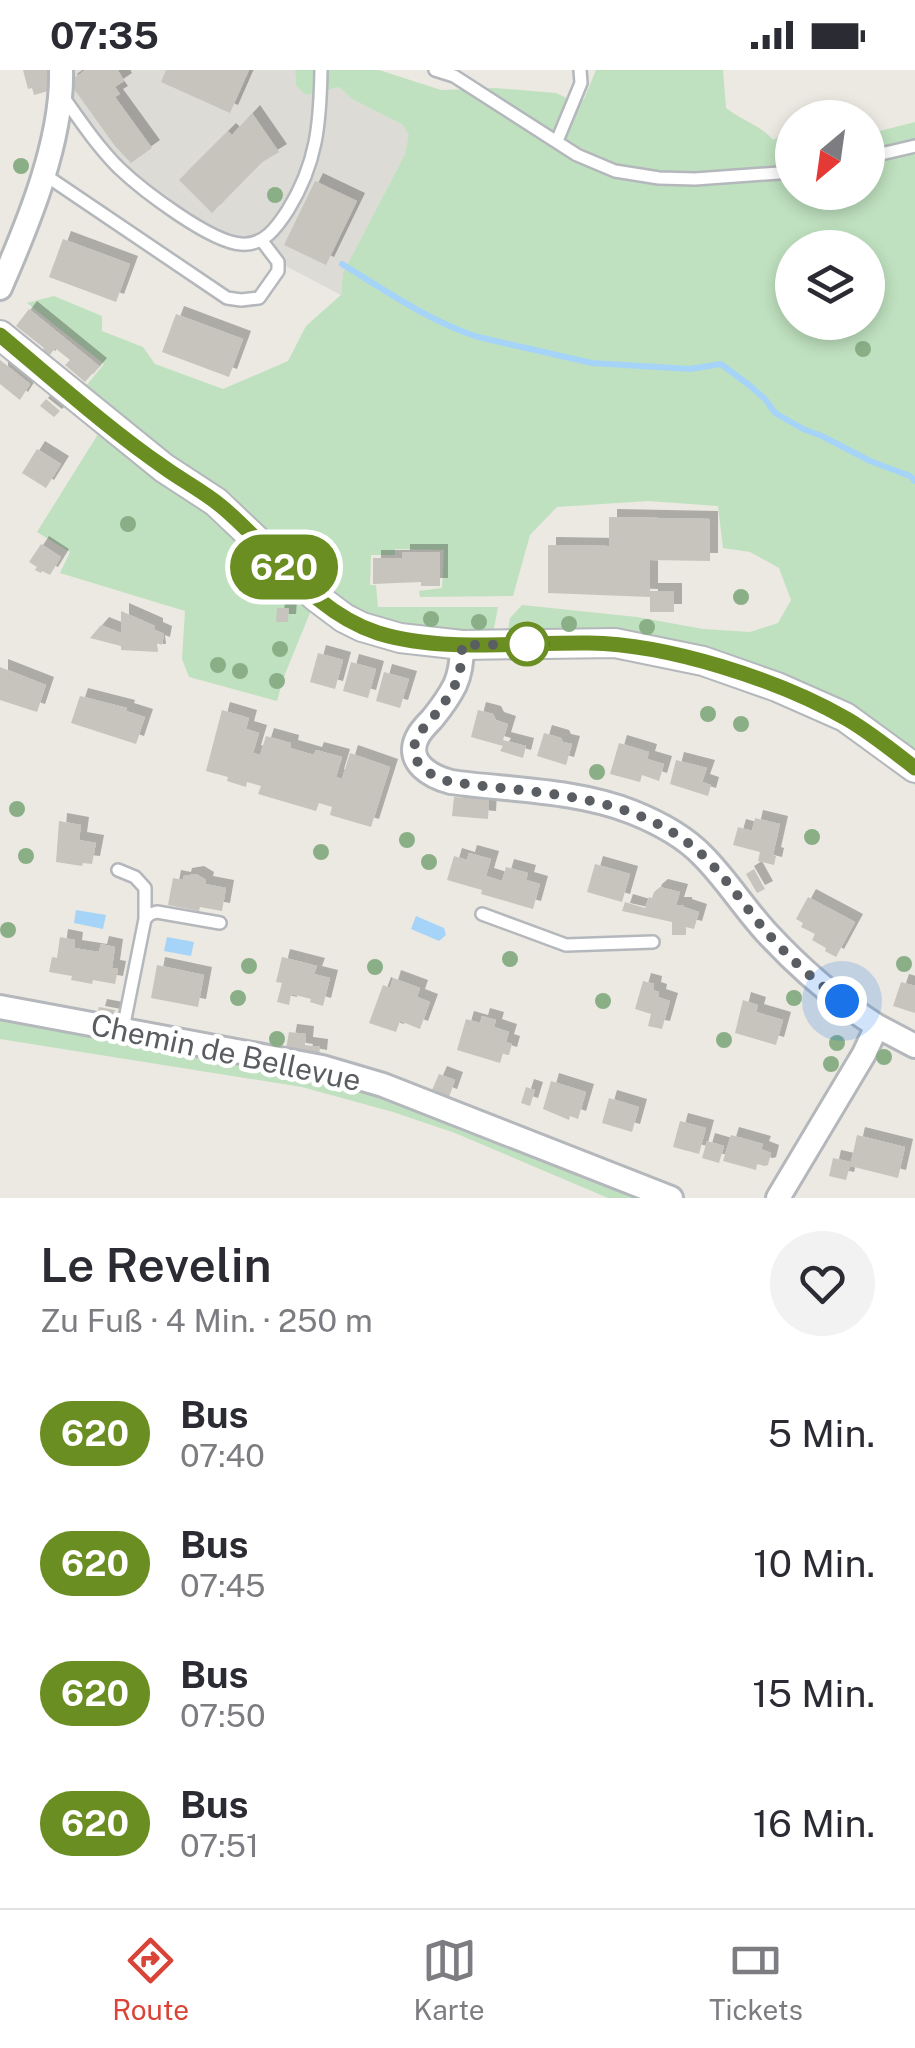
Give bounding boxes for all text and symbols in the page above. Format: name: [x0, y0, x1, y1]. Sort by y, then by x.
text: 07:35: [50, 13, 159, 58]
north arrow: [775, 100, 885, 210]
map controls: [775, 100, 885, 340]
button: layers: [775, 230, 885, 340]
line badge: 620: [226, 534, 342, 600]
text: 620: [250, 547, 318, 588]
unlabelled marker: [506, 623, 548, 665]
your location: [817, 976, 867, 1026]
street label: Chemin de Bellevue: [88, 1006, 364, 1098]
button: heart: [770, 1231, 875, 1336]
text: Le Revelin: [40, 1236, 272, 1293]
text: Zu Fuß · 4 Min. · 250 m: [40, 1302, 373, 1339]
text: Bus: [180, 1392, 249, 1437]
text: 5 Min.: [768, 1411, 875, 1456]
text: 620: [61, 1413, 129, 1454]
text: 07:40: [180, 1437, 265, 1474]
text: Bus: [180, 1522, 249, 1567]
text: 10 Min.: [753, 1541, 875, 1586]
text: 620: [61, 1543, 129, 1584]
text: 07:45: [180, 1567, 266, 1604]
text: Bus: [180, 1652, 249, 1697]
text: 15 Min.: [752, 1671, 875, 1716]
text: 620: [61, 1673, 129, 1714]
text: 07:50: [180, 1697, 266, 1734]
text: Bus: [180, 1782, 249, 1827]
text: 16 Min.: [753, 1801, 875, 1846]
text: 620: [61, 1803, 129, 1844]
text: 07:51: [180, 1827, 259, 1864]
tab: Route: [112, 1933, 189, 2026]
tab: Karte: [413, 1933, 485, 2026]
tab: Tickets: [709, 1933, 803, 2026]

